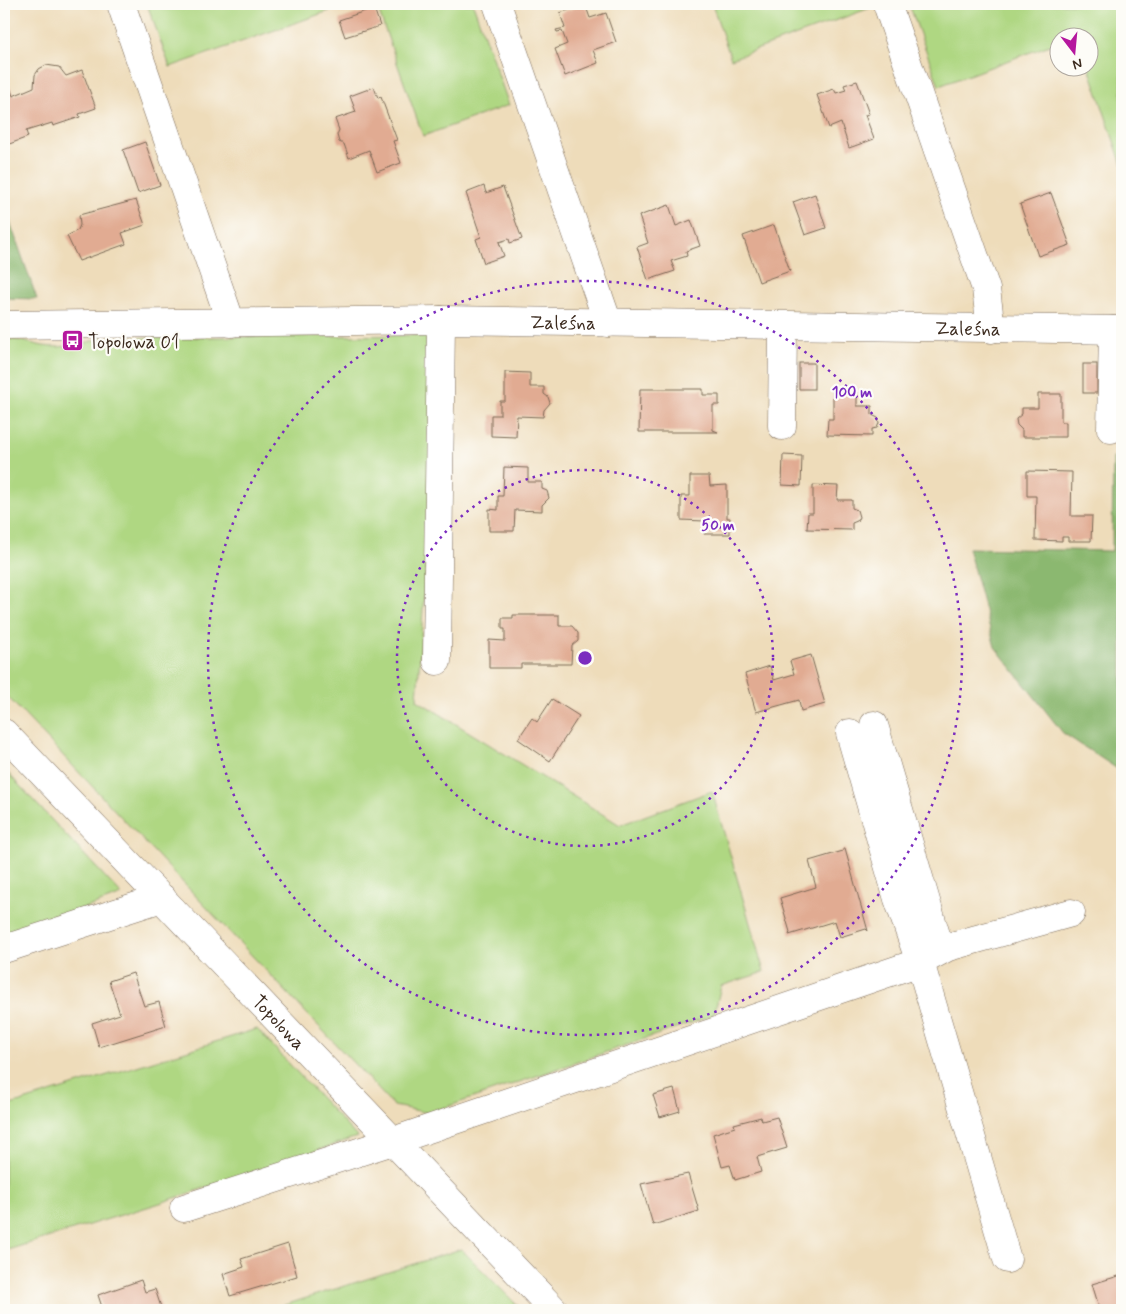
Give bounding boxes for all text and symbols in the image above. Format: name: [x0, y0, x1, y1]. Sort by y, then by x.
north arrow: [1048, 28, 1098, 78]
text: N: [1070, 54, 1084, 73]
street label: Zaleśna: [530, 310, 596, 336]
street label: Zaleśna: [935, 316, 1001, 342]
bus stop icon: Topolowa 01: [60, 329, 84, 353]
place label: Topolowa 01: [88, 330, 179, 355]
text: 100 m: [832, 383, 872, 403]
text: 50 m: [701, 516, 735, 536]
centre of rings: [576, 649, 594, 667]
street label: Topolowa: [246, 990, 311, 1056]

